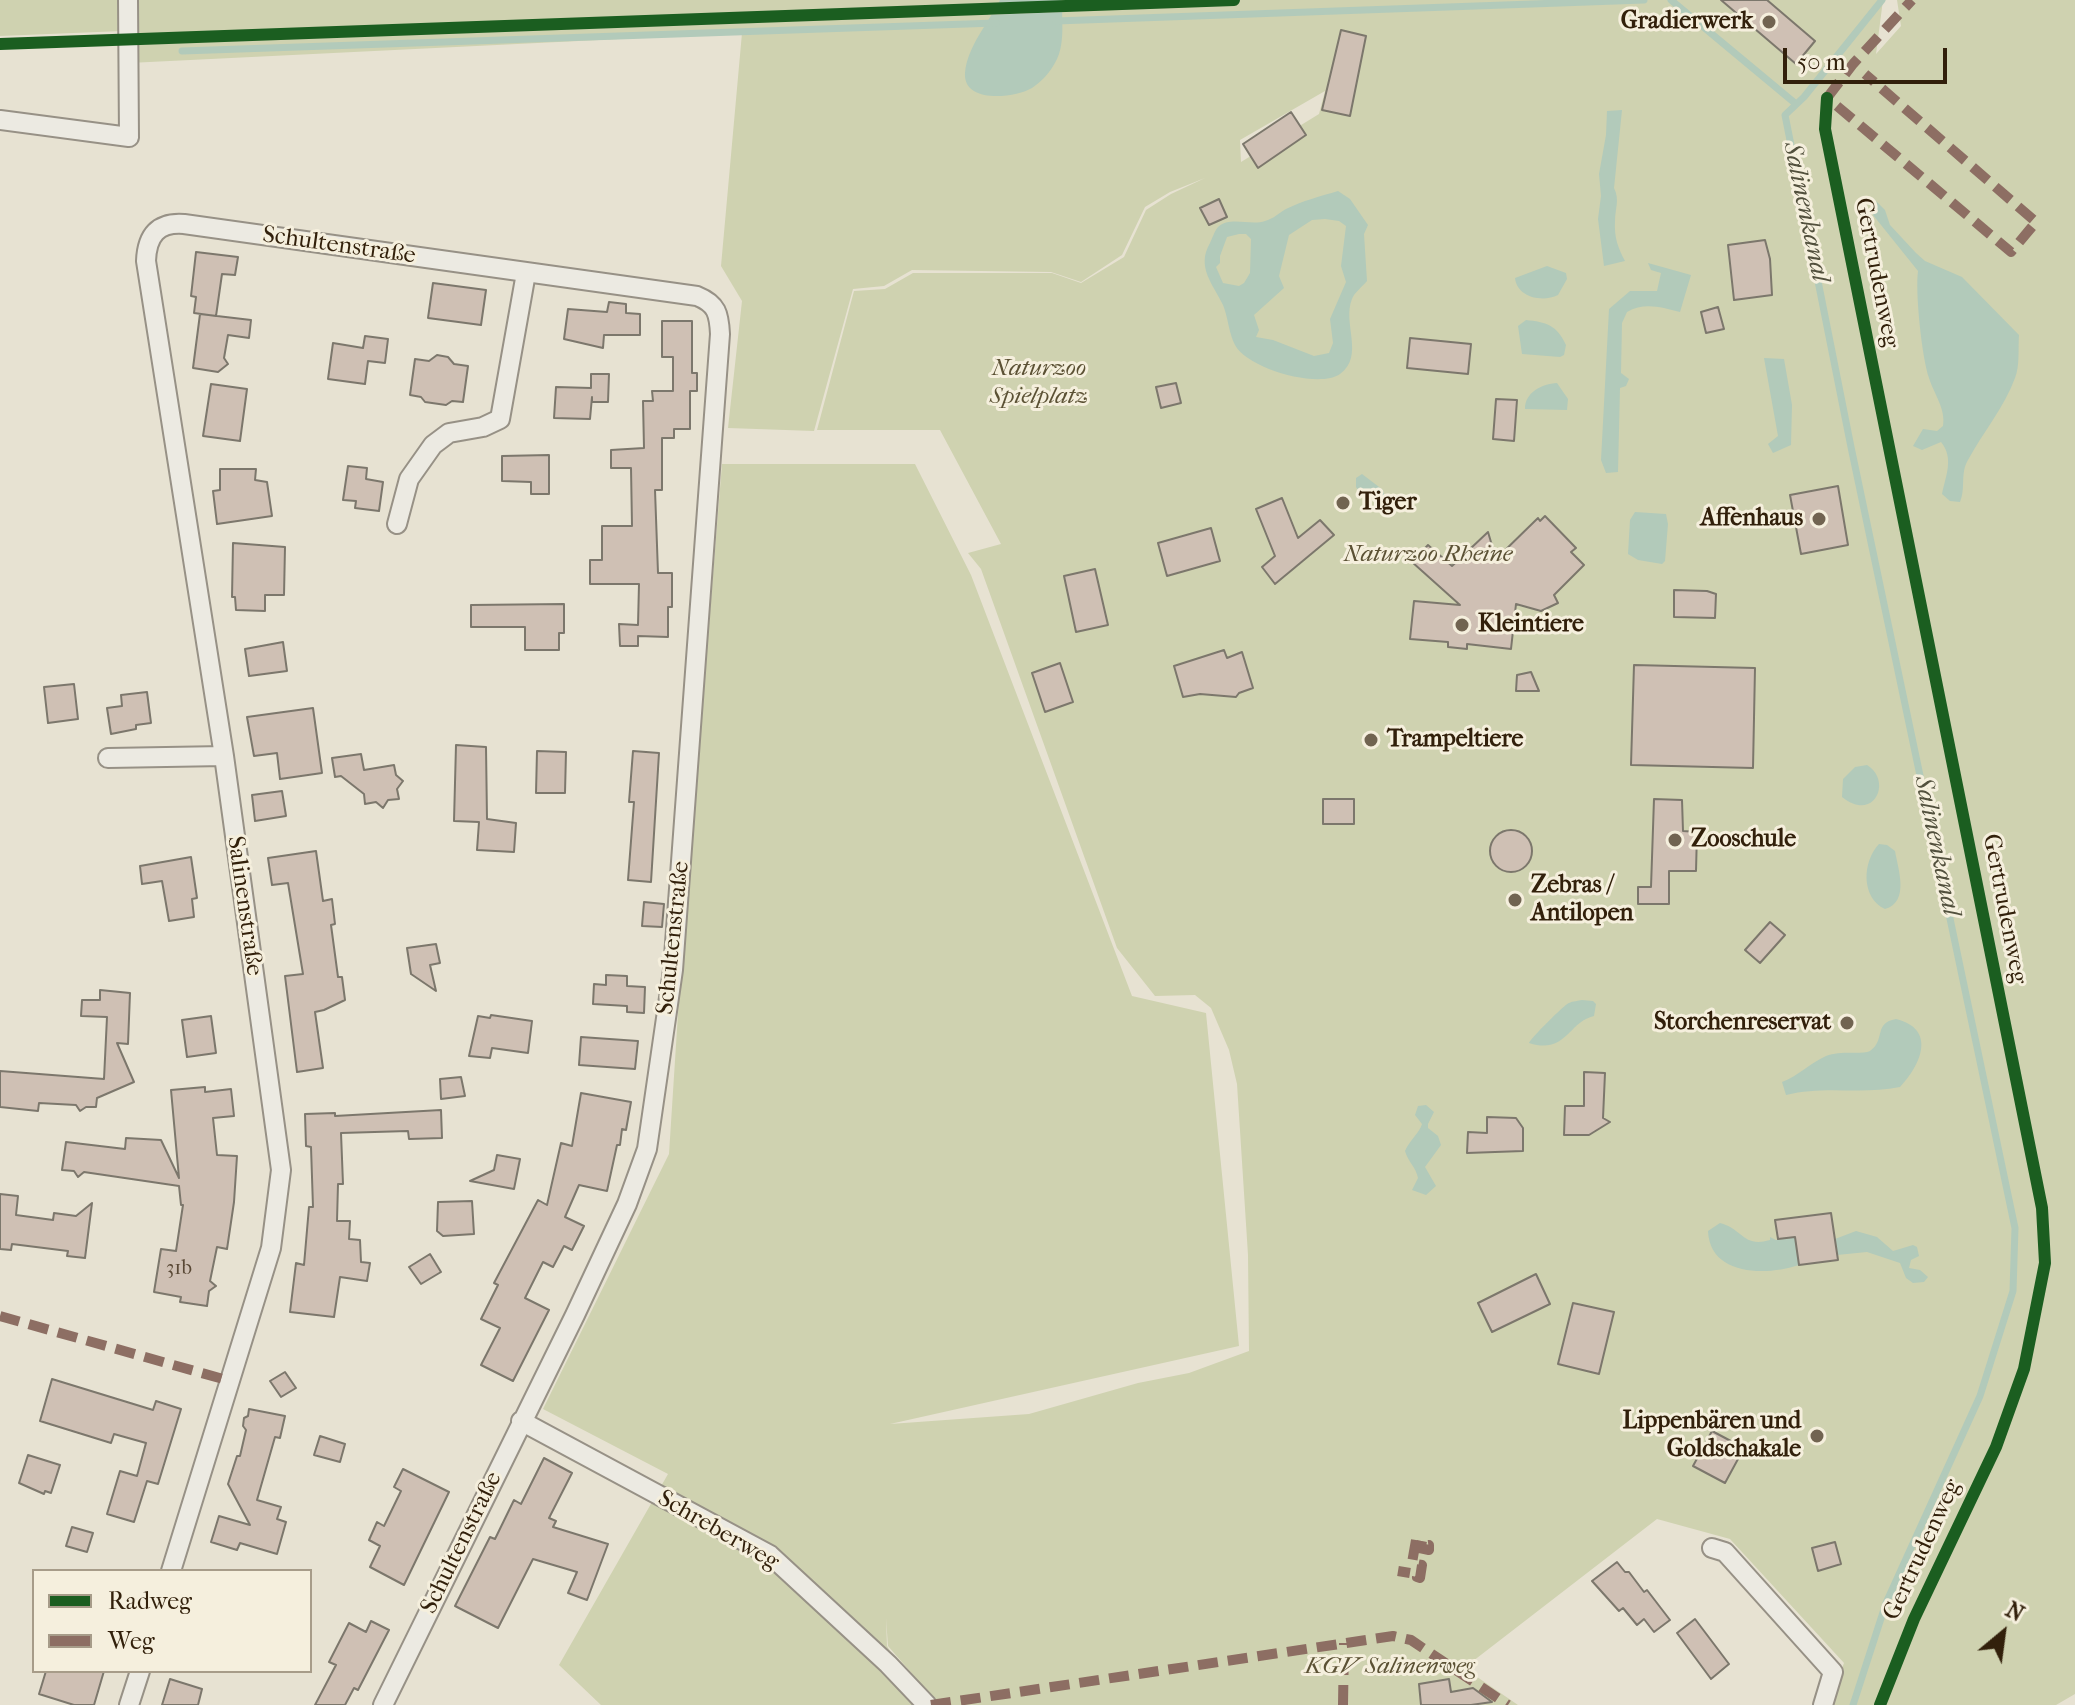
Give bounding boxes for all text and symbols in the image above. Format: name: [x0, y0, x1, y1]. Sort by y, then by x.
place label: Gradierwerk: [1621, 8, 1753, 36]
marker: Gradierwerk: [1760, 13, 1778, 31]
scale bar: [1787, 32, 1951, 82]
text: 50 m: [1797, 48, 1846, 76]
water label: Salinenkanal: [1775, 139, 1835, 285]
street label: Gertrudenweg: [1847, 196, 1905, 350]
street label: Schultenstraße: [261, 221, 417, 271]
park label: Naturzoo Spielplatz: [990, 355, 1088, 411]
place label: Tiger: [1359, 489, 1417, 517]
marker: Tiger: [1334, 494, 1352, 512]
place label: Affenhaus: [1701, 505, 1803, 533]
marker: Affenhaus: [1810, 510, 1828, 528]
park label: Naturzoo Rheine: [1344, 541, 1512, 569]
place label: Kleintiere: [1478, 611, 1584, 639]
marker: Kleintiere: [1453, 616, 1471, 634]
place label: Trampeltiere: [1387, 726, 1523, 754]
marker: Trampeltiere: [1362, 731, 1380, 749]
water label: Salinenkanal: [1906, 773, 1966, 919]
place label: Zooschule: [1691, 826, 1796, 854]
marker: Zooschule: [1666, 831, 1684, 849]
street label: Gertrudenweg: [1975, 832, 2033, 986]
street label: Salinenstraße: [220, 834, 268, 978]
street label: Schultenstraße: [652, 860, 696, 1016]
place label: Zebras / Antilopen: [1531, 872, 1633, 928]
marker: Zebras / Antilopen: [1506, 891, 1524, 909]
place label: Storchenreservat: [1654, 1009, 1831, 1037]
marker: Storchenreservat: [1838, 1014, 1856, 1032]
house number: 31b: [166, 1257, 192, 1281]
place label: Lippenbären und Goldschakale: [1623, 1408, 1801, 1464]
marker: Lippenbären und Goldschakale: [1808, 1427, 1826, 1445]
street label: Schultenstraße: [415, 1467, 509, 1619]
street label: Gertrudenweg: [1878, 1475, 1968, 1625]
street label: Schreberweg: [652, 1485, 784, 1577]
legend: [32, 1569, 312, 1673]
text: Radweg: [108, 1587, 192, 1615]
north arrow: [1963, 1593, 2043, 1673]
text: N: [2001, 1597, 2028, 1627]
text: Weg: [108, 1627, 155, 1655]
park label: KGV Salinenweg: [1305, 1653, 1475, 1681]

